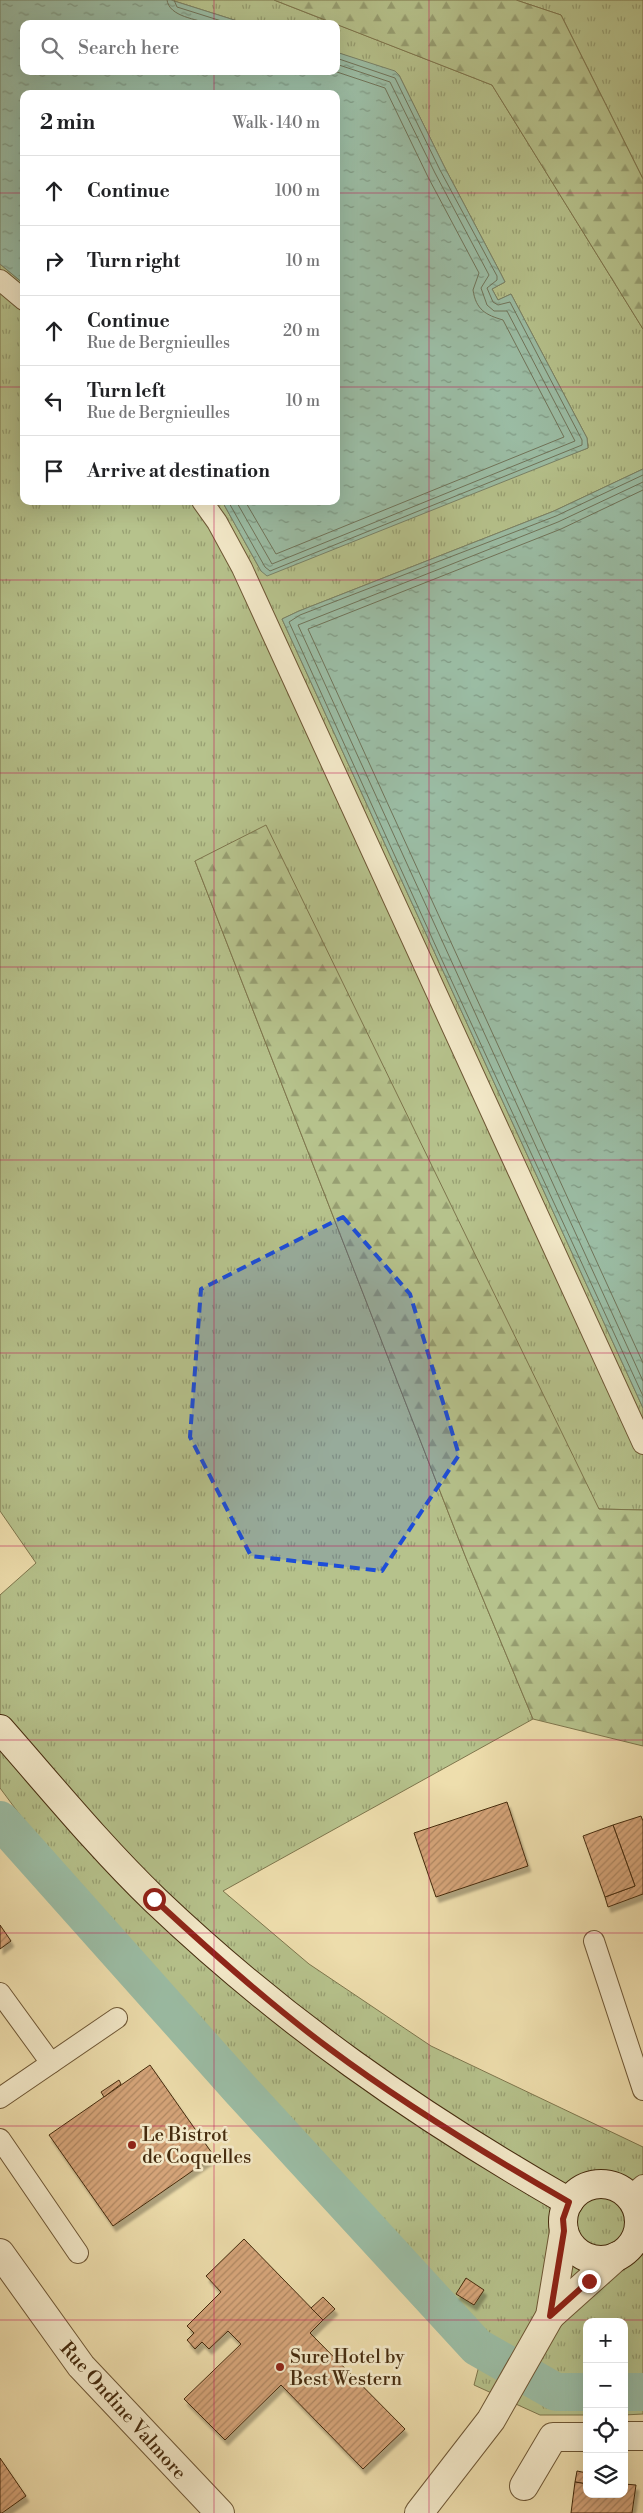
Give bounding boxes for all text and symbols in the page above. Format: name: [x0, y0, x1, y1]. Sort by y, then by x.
search box: [20, 20, 340, 75]
icon: search: [38, 34, 66, 62]
text: Search here: [78, 36, 179, 60]
text: 2 min: [40, 110, 95, 136]
text: Walk · 140 m: [232, 113, 320, 133]
icon: ahead: [40, 177, 68, 205]
text: Continue: [87, 179, 170, 203]
text: 100 m: [275, 181, 320, 201]
icon: right: [40, 247, 68, 275]
text: Turn right: [87, 249, 180, 273]
text: 10 m: [286, 251, 320, 271]
text: Continue: [87, 309, 170, 333]
icon: ahead: [40, 317, 68, 345]
text: 20 m: [283, 321, 320, 341]
text: Rue de Bergnieulles: [87, 333, 230, 353]
text: Turn left: [87, 379, 166, 403]
icon: left: [40, 387, 68, 415]
text: 10 m: [286, 391, 320, 411]
text: Rue de Bergnieulles: [87, 403, 230, 423]
icon: arrive: [40, 457, 68, 485]
text: Arrive at destination: [87, 459, 270, 483]
route start: [143, 1888, 166, 1911]
place label: Le Bistrot de Coquelles: [142, 2123, 251, 2169]
marker: Le Bistrot de Coquelles: [126, 2139, 138, 2151]
route end: [578, 2270, 601, 2293]
map controls: [583, 2318, 628, 2498]
button: +: [583, 2318, 628, 2363]
street label: Rue Ondine Valmore: [55, 2337, 192, 2485]
place label: Sure Hotel by Best Western: [289, 2345, 405, 2391]
marker: Sure Hotel by Best Western: [274, 2361, 286, 2373]
button: −: [583, 2363, 628, 2408]
button: locate: [583, 2408, 628, 2453]
button: layers: [583, 2453, 628, 2498]

